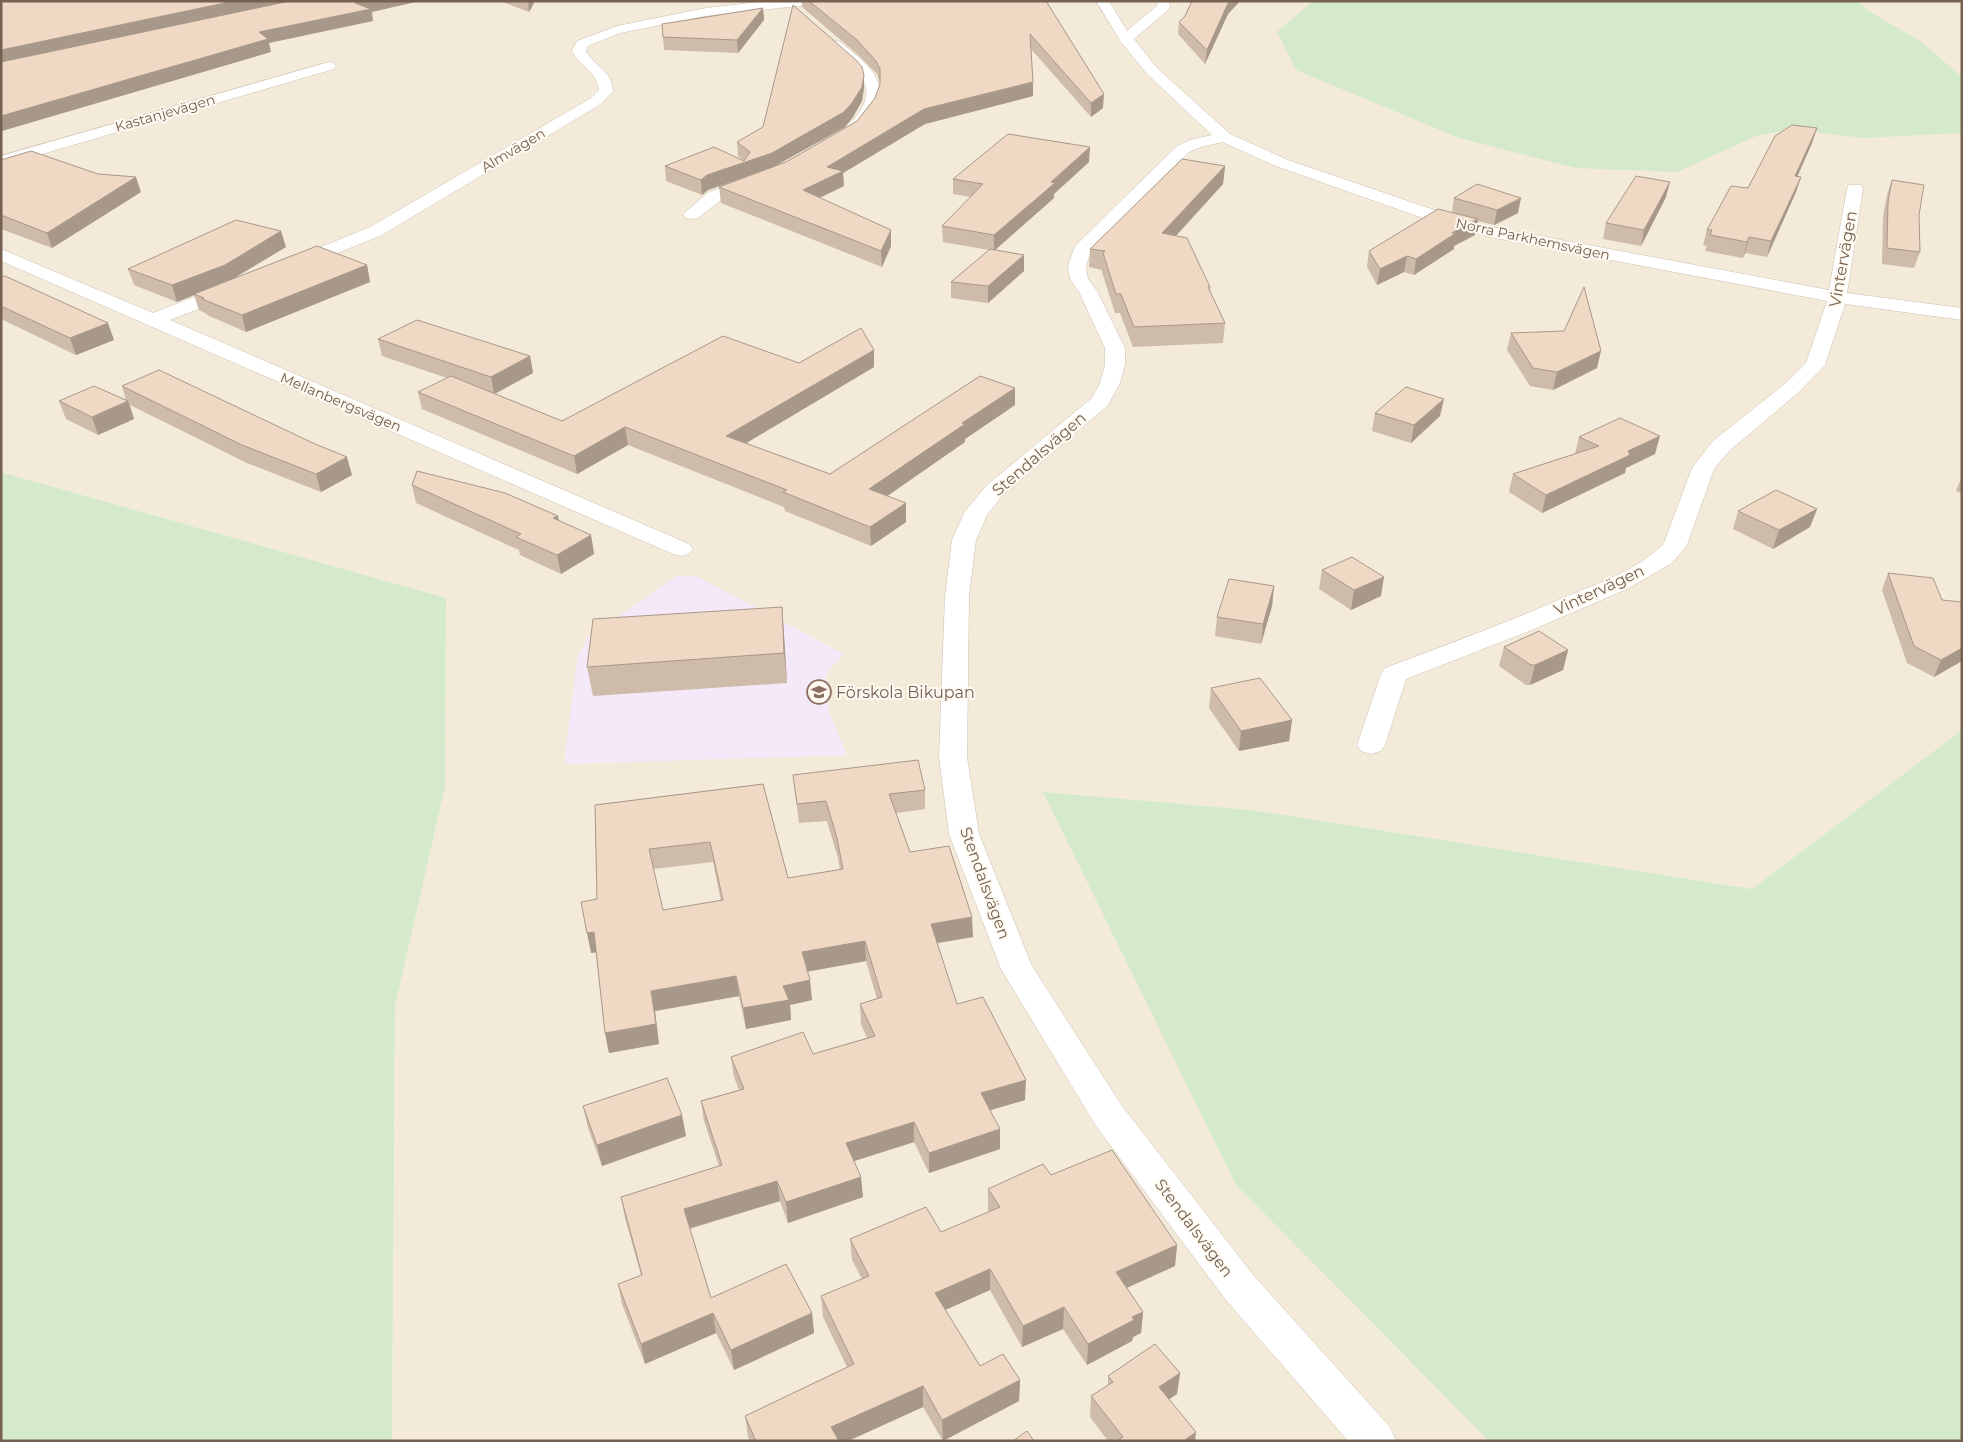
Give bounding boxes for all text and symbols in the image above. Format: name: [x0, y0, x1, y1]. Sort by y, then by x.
street label: Kastanjevägen: [113, 90, 217, 136]
street label: Almvägen: [478, 124, 548, 176]
street label: Vintervägen: [1825, 209, 1861, 309]
street label: Norra Parkhemsvägen: [1454, 214, 1612, 264]
street label: Mellanbergsvägen: [278, 368, 404, 436]
street label: Stendalsvägen: [988, 408, 1090, 500]
street label: Vintervägen: [1551, 561, 1647, 619]
school or university icon: Förskola Bikupan: [806, 679, 832, 705]
place label: Förskola Bikupan: [836, 683, 975, 702]
street label: Stendalsvägen: [956, 824, 1014, 942]
street label: Stendalsvägen: [1151, 1175, 1237, 1281]

